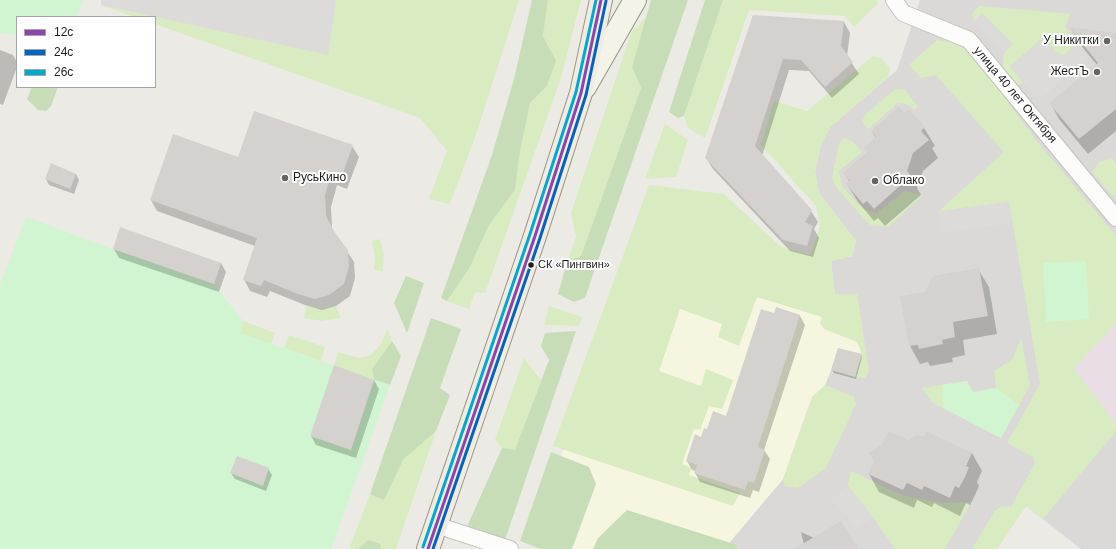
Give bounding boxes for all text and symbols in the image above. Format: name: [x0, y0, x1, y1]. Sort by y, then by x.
legend: [16, 16, 156, 88]
text: 12с: [54, 25, 73, 39]
place label: У Никитки: [1043, 34, 1099, 48]
marker: У Никитки: [1102, 36, 1112, 46]
street label: улица 40 лет Октября: [970, 44, 1060, 146]
text: 24с: [54, 45, 73, 59]
text: 26c: [54, 65, 73, 79]
place label: ЖестЪ: [1050, 65, 1089, 79]
marker: ЖестЪ: [1092, 67, 1102, 77]
place label: РусьКино: [293, 171, 346, 185]
marker: РусьКино: [280, 173, 290, 183]
place label: Облако: [883, 174, 924, 188]
marker: Облако: [870, 176, 880, 186]
place label: СК «Пингвин»: [538, 258, 610, 272]
marker: СК «Пингвин»: [526, 260, 536, 270]

